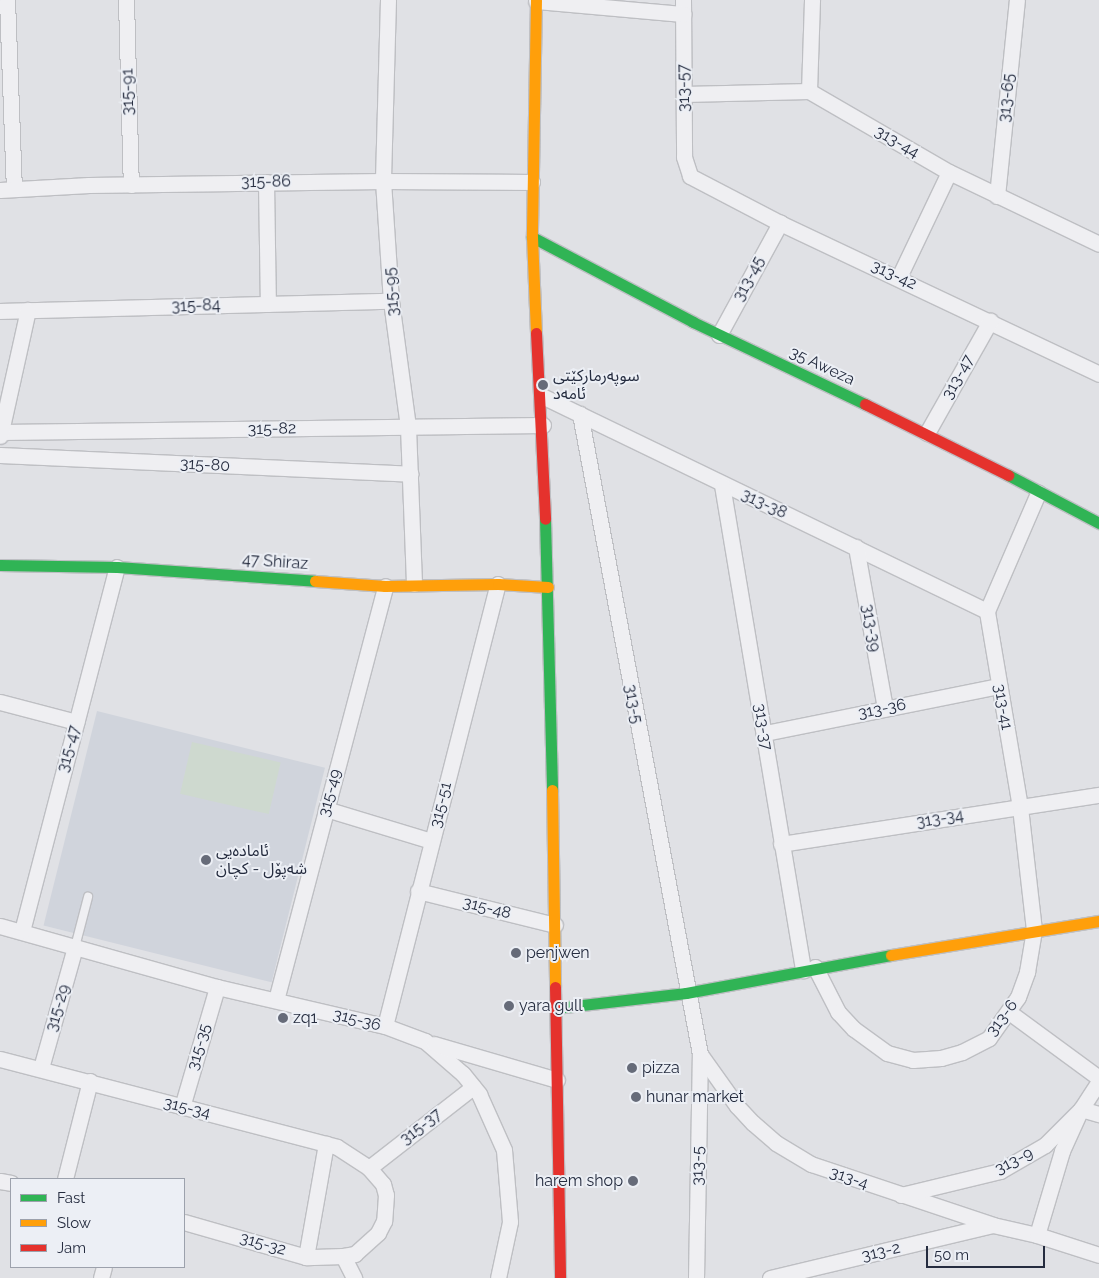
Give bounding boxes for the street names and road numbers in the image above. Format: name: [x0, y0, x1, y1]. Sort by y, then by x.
street label: 313-57: [674, 64, 694, 112]
street label: 315-91: [118, 68, 138, 116]
street label: 313-65: [995, 73, 1019, 123]
street label: 313-44: [871, 122, 923, 162]
street label: 315-86: [241, 172, 291, 192]
street label: 313-45: [729, 253, 769, 305]
street label: 313-42: [868, 256, 920, 294]
street label: 315-95: [381, 267, 403, 317]
street label: 315-84: [171, 296, 221, 316]
street label: 35 Aweza: [786, 342, 858, 390]
street label: 313-47: [938, 351, 978, 403]
street label: 315-82: [248, 419, 296, 439]
street label: 315-80: [179, 454, 231, 476]
street label: 313-38: [738, 485, 790, 523]
street label: 47 Shiraz: [241, 550, 309, 574]
street label: 313-39: [857, 603, 885, 653]
street label: 313-5: [620, 683, 646, 725]
street label: 313-41: [990, 683, 1016, 731]
street label: 313-36: [856, 695, 908, 723]
street label: 313-37: [750, 702, 776, 752]
street label: 315-47: [54, 723, 84, 775]
street label: 315-49: [314, 767, 346, 819]
street label: 315-51: [426, 780, 456, 830]
street label: 313-34: [915, 806, 965, 832]
street label: 315-48: [461, 893, 513, 923]
street label: 315-29: [42, 982, 74, 1034]
street label: 313-6: [982, 996, 1022, 1040]
street label: 315-36: [331, 1005, 383, 1035]
street label: 315-35: [183, 1022, 215, 1072]
street label: 315-34: [162, 1093, 212, 1123]
street label: 315-37: [396, 1105, 446, 1149]
street label: 313-9: [992, 1143, 1036, 1179]
street label: 313-5: [688, 1146, 708, 1186]
street label: 313-4: [827, 1163, 871, 1193]
street label: 315-32: [238, 1228, 288, 1260]
street label: 313-2: [860, 1238, 902, 1266]

